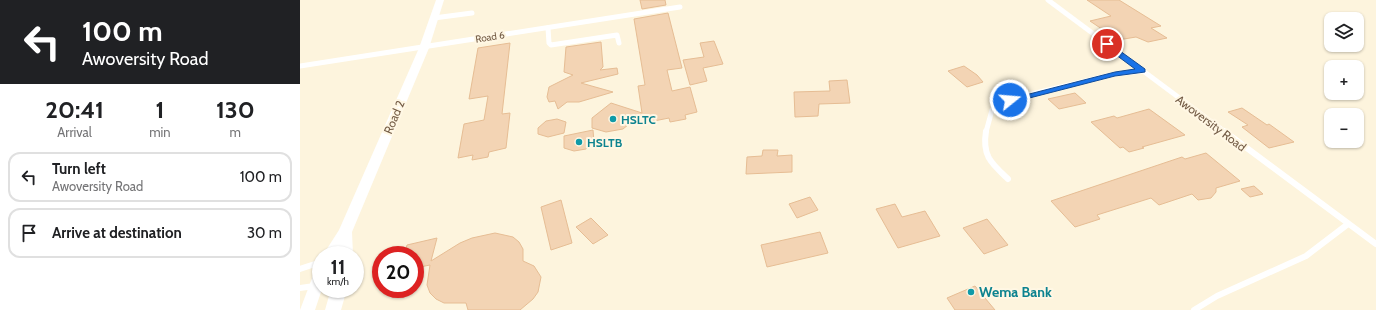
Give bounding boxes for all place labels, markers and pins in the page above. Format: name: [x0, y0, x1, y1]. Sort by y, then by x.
pin: [1090, 27, 1124, 61]
place label: HSLTC: [621, 112, 656, 127]
marker: HSLTC: [608, 114, 618, 124]
place label: HSLTB: [587, 135, 623, 150]
marker: HSLTB: [574, 137, 584, 147]
place label: Wema Bank: [979, 283, 1052, 301]
marker: Wema Bank: [966, 287, 976, 297]

